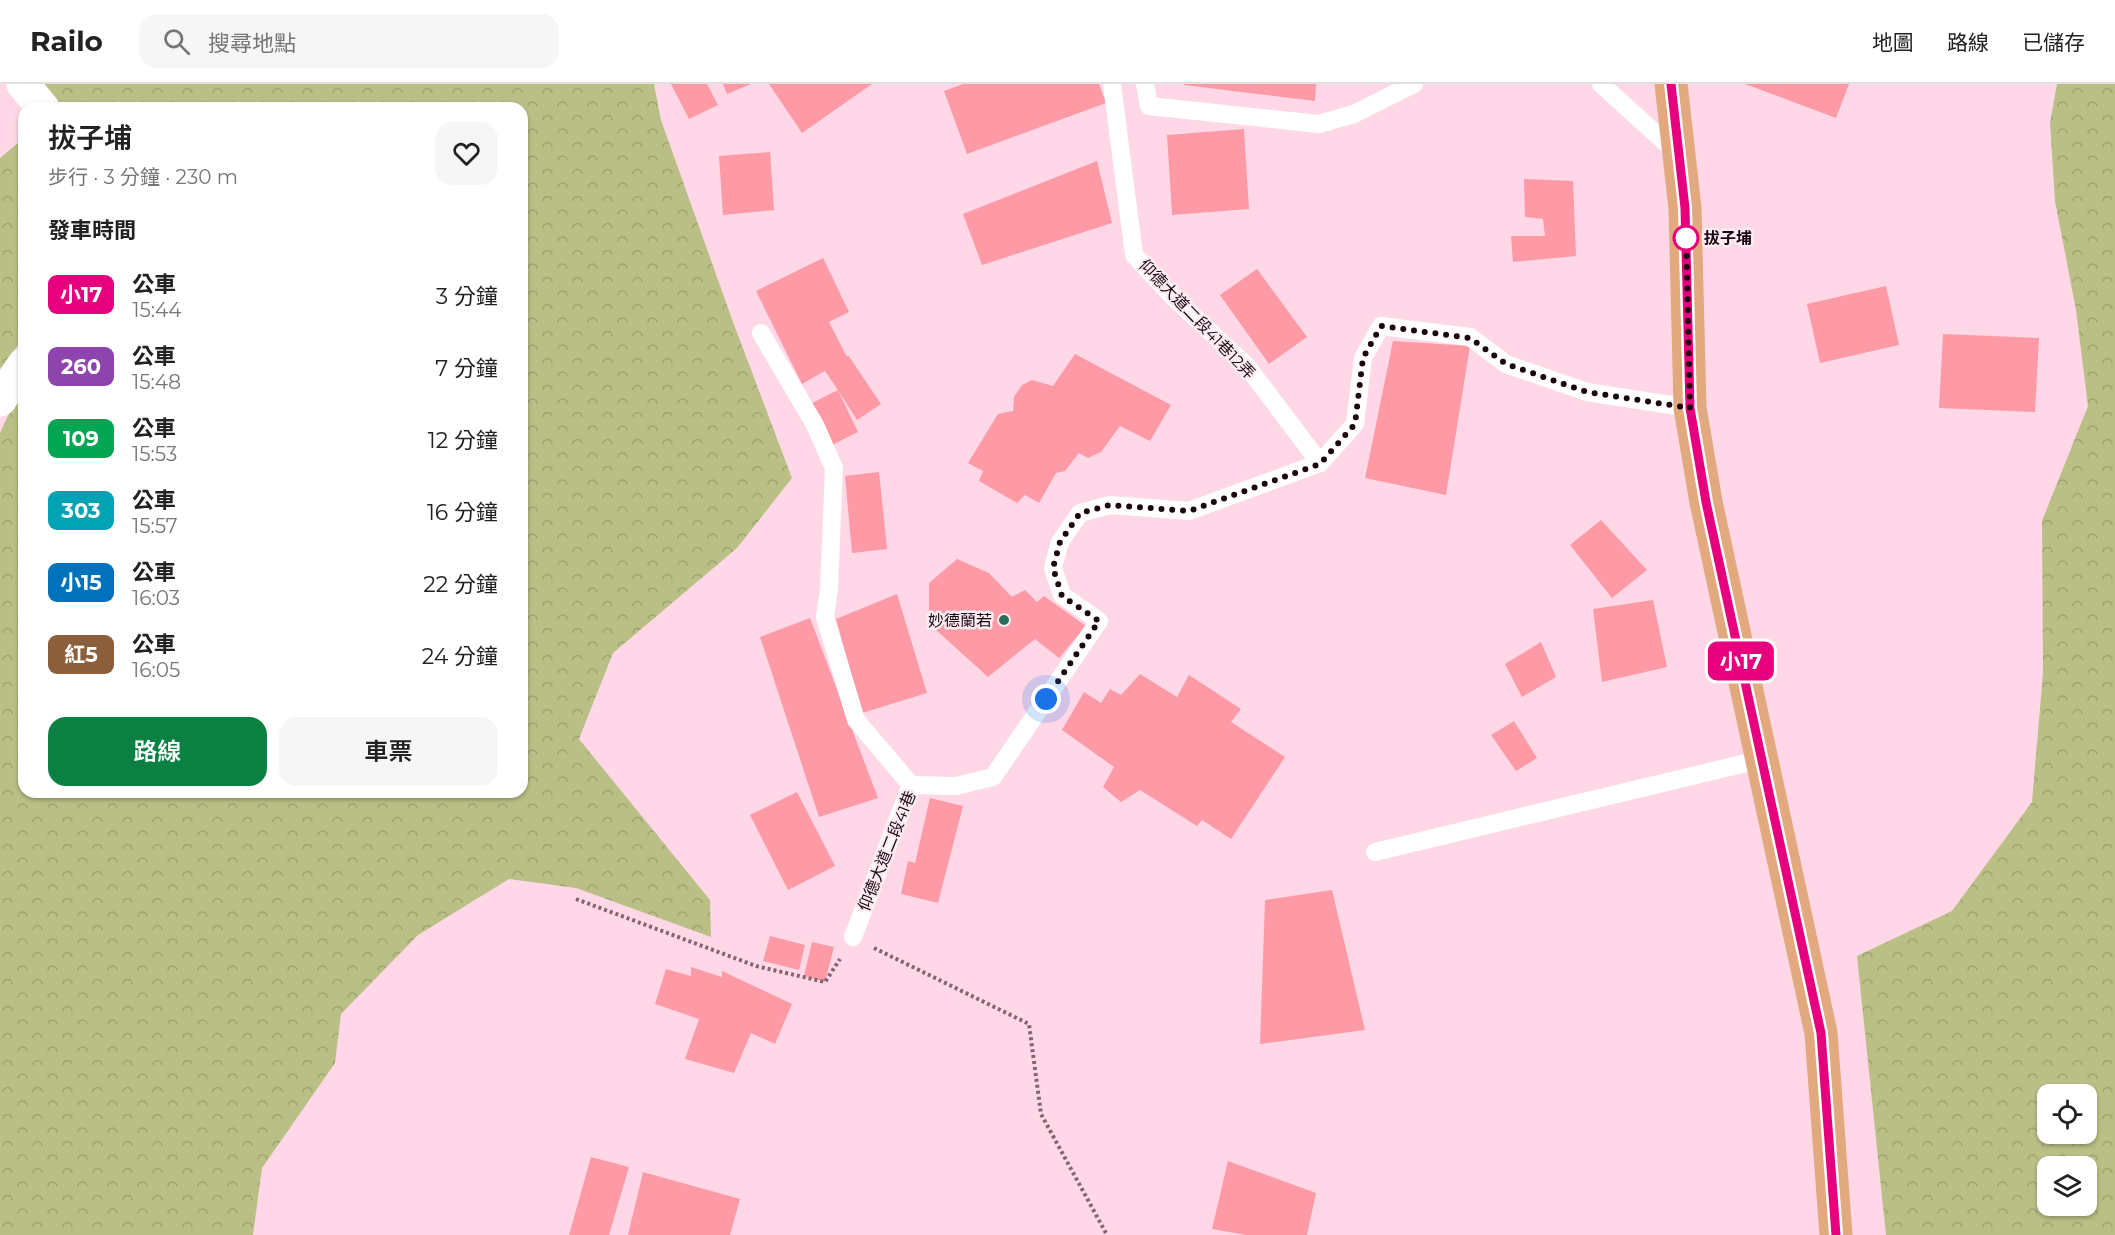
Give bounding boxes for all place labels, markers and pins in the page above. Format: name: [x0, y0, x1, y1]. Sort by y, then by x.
marker: 拔子埔: [1673, 225, 1699, 251]
place label: 拔子埔: [1704, 229, 1752, 248]
place label: 妙德蘭若: [928, 611, 992, 630]
marker: 妙德蘭若: [997, 613, 1011, 627]

